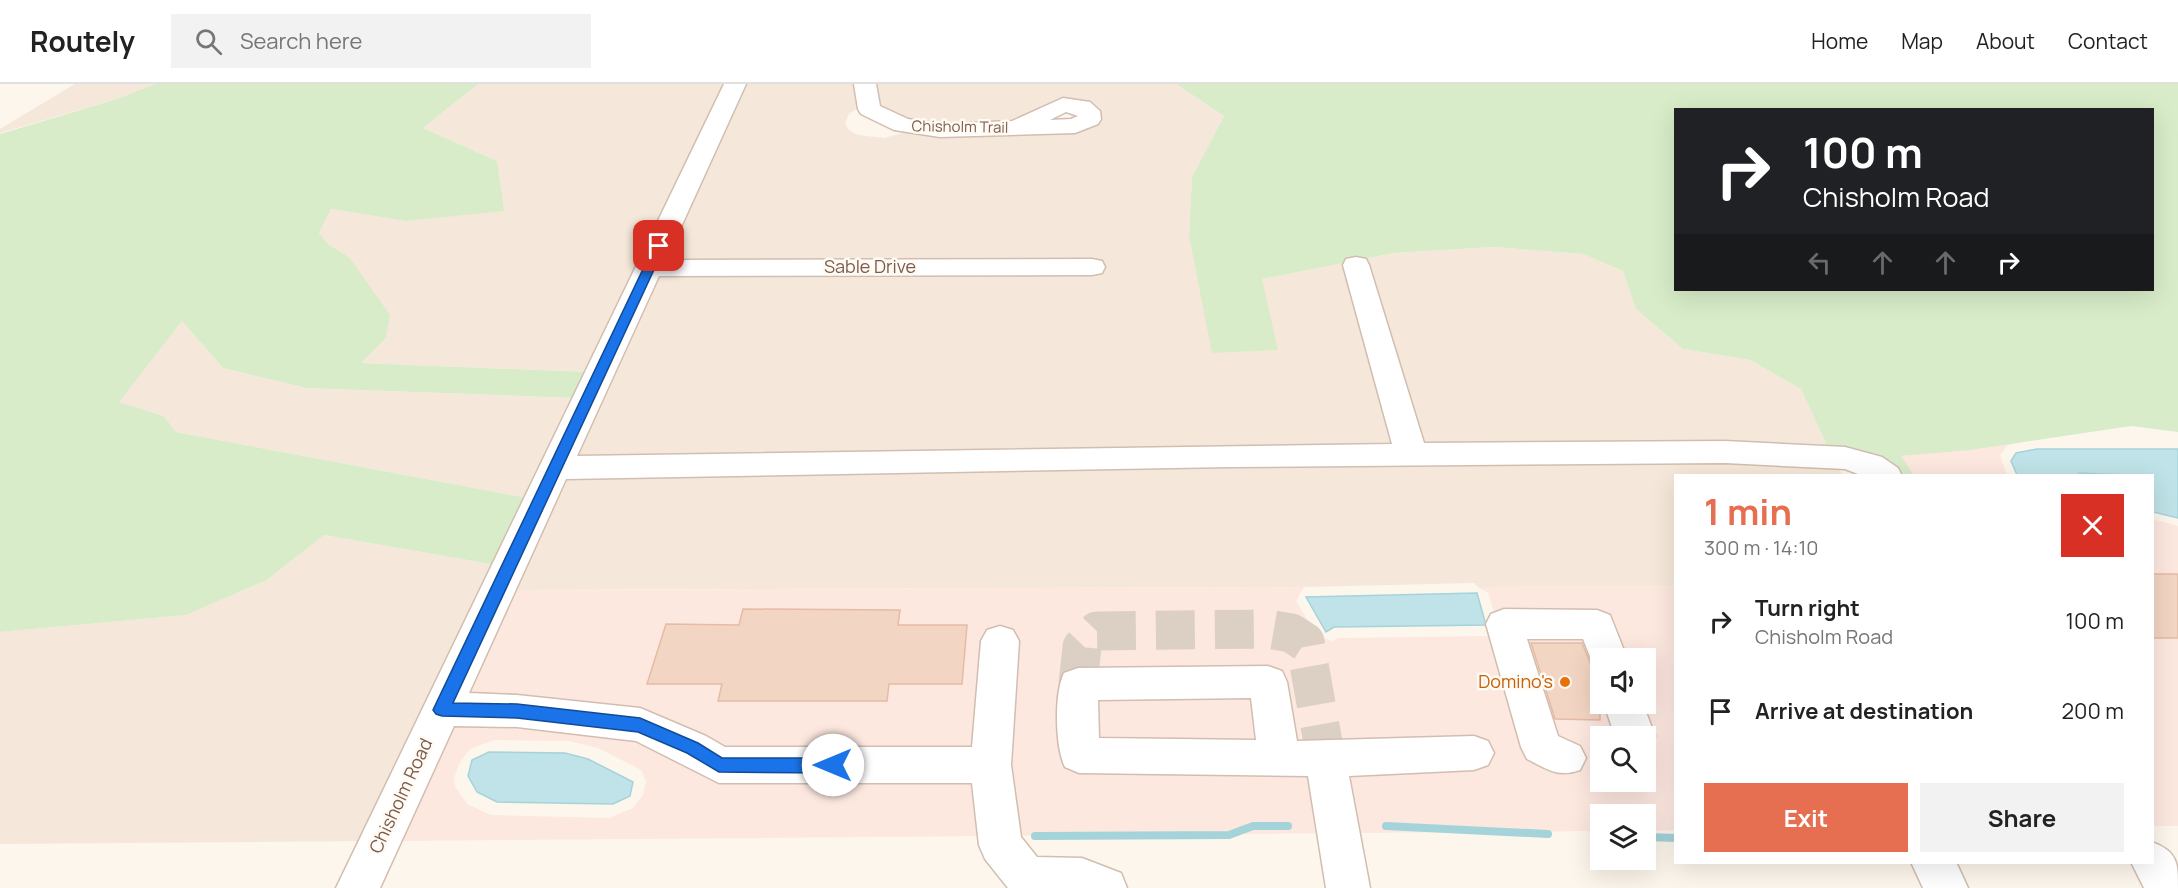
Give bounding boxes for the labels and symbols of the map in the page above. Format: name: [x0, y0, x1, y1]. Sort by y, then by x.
street label: Chisholm Trail: [911, 115, 1009, 138]
pin: [633, 220, 684, 271]
street label: Sable Drive: [824, 254, 916, 278]
place label: Domino's: [1478, 669, 1553, 693]
marker: Domino's: [1558, 675, 1572, 689]
position arrow: [801, 733, 865, 797]
street label: Chisholm Road: [363, 734, 437, 857]

